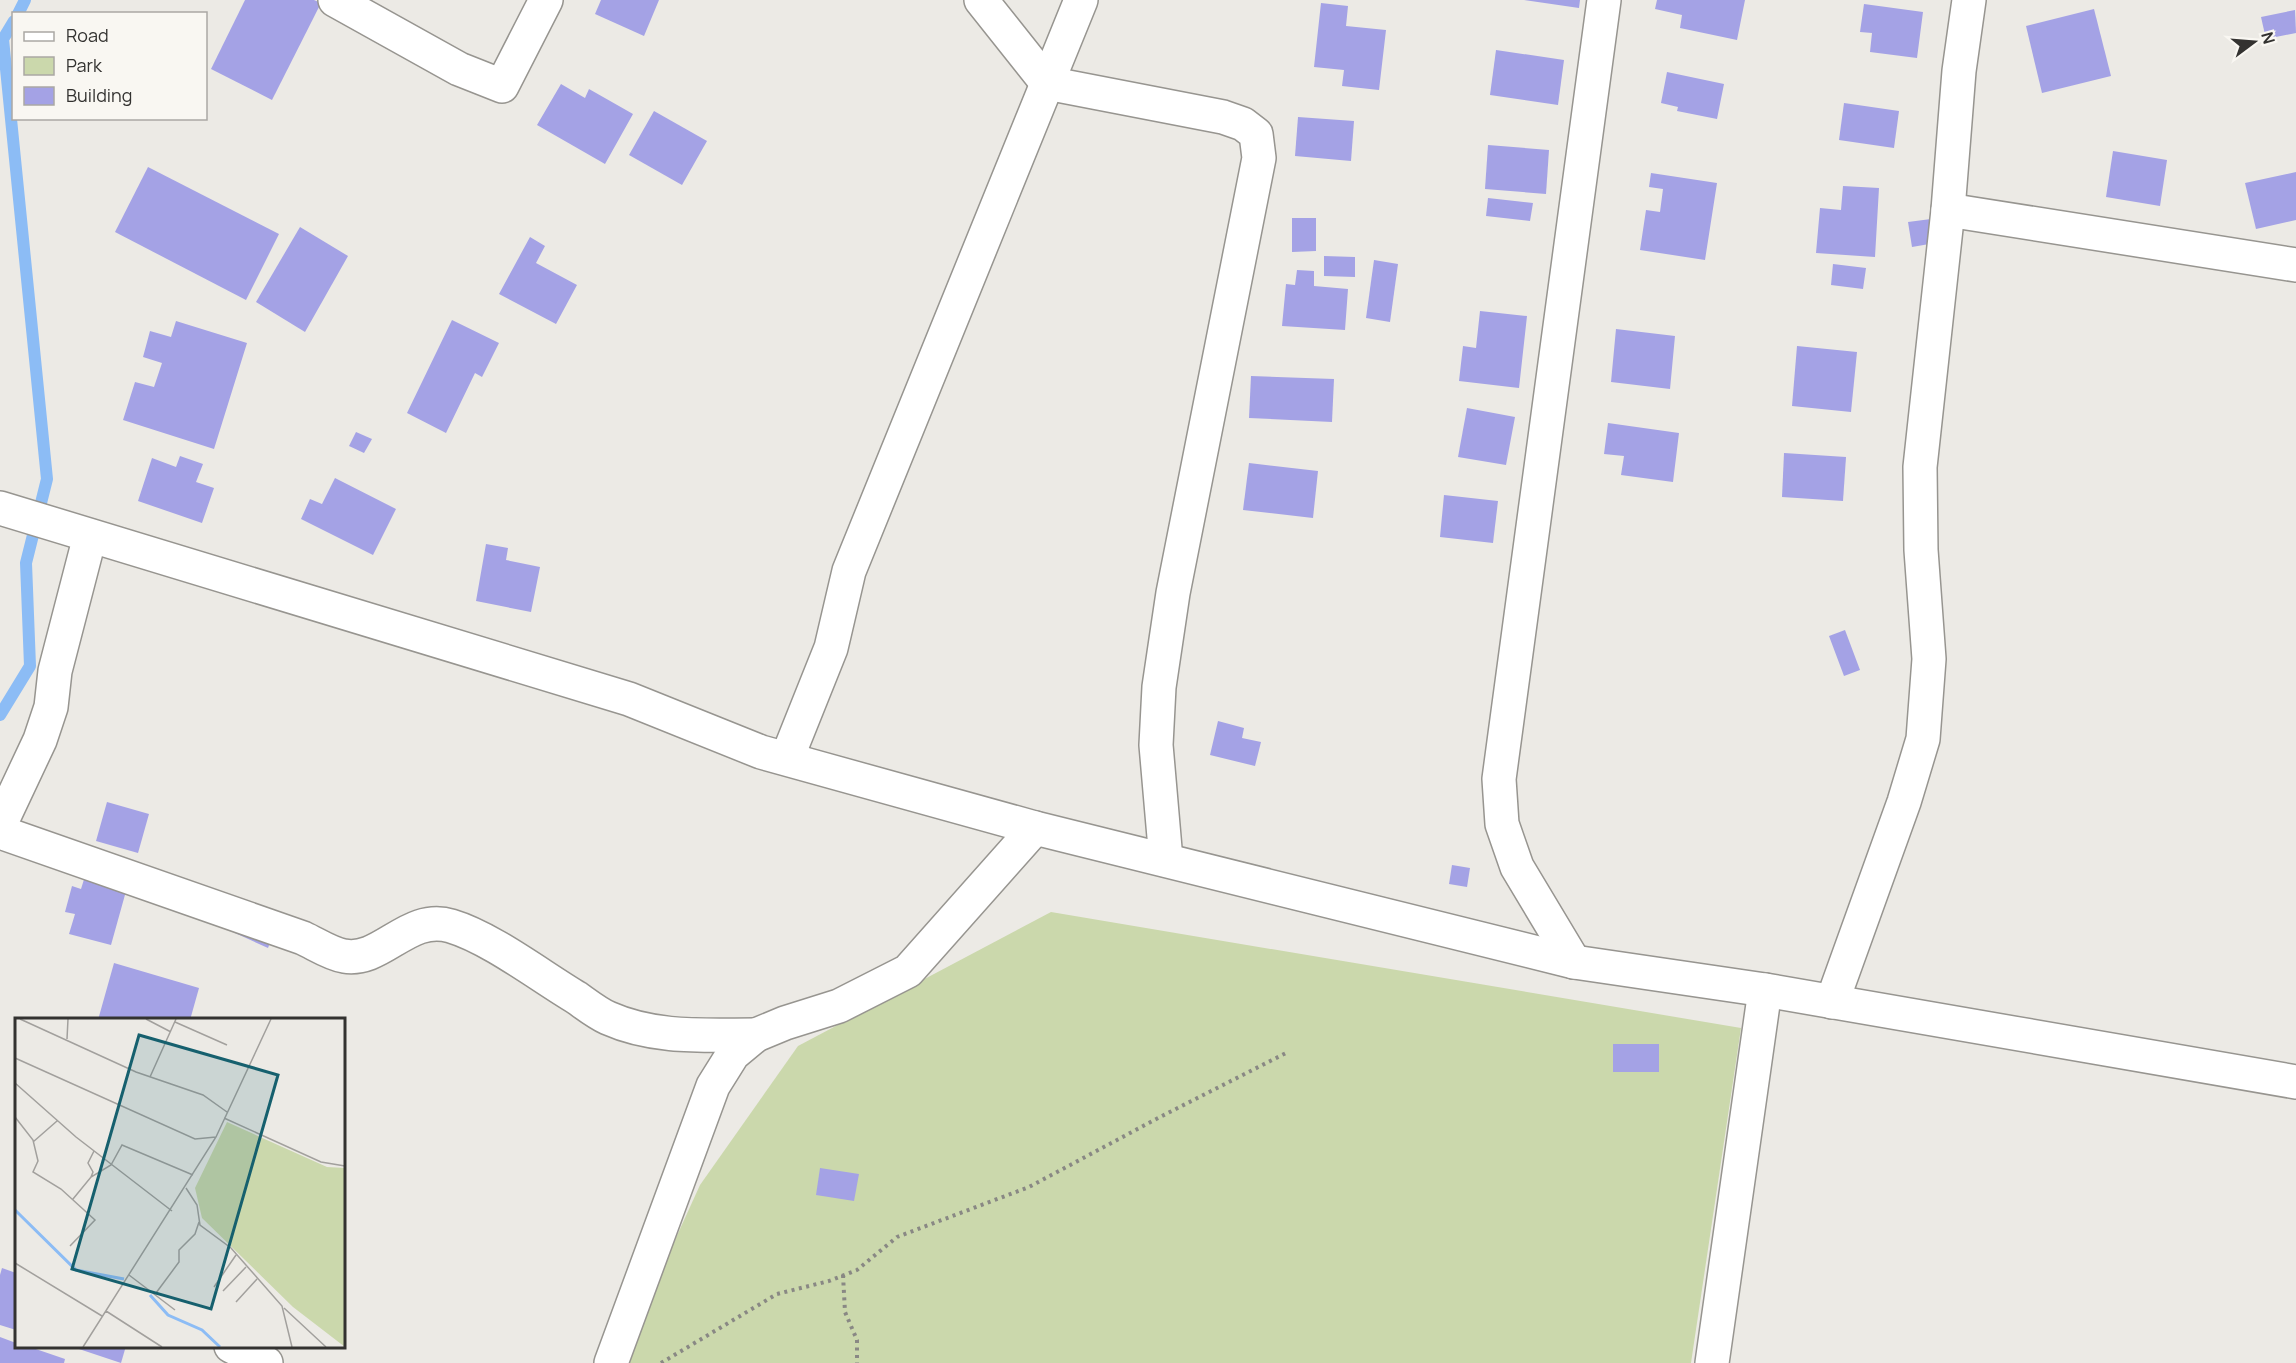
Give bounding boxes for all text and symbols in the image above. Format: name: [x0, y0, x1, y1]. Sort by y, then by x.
legend: [12, 12, 207, 120]
north arrow: [2224, 12, 2284, 72]
text: Road: [66, 23, 109, 47]
text: N: [2256, 29, 2281, 46]
text: Park: [66, 53, 103, 77]
text: Building: [66, 83, 132, 107]
inset map: [15, 1018, 345, 1348]

